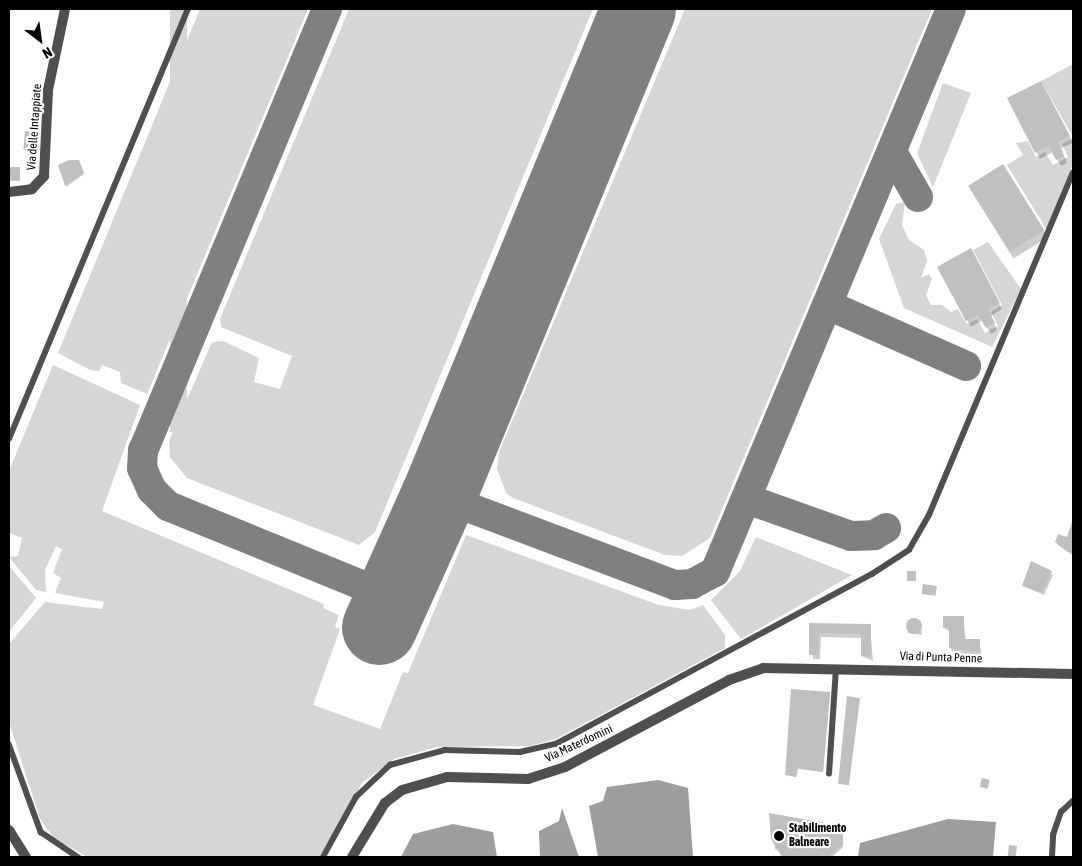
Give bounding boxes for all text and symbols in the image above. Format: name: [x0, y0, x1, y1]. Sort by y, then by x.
north arrow: [15, 15, 65, 65]
text: N: [40, 44, 55, 62]
street label: Via delle Intappiate: [25, 83, 45, 171]
street label: Via di Punta Penne: [900, 649, 982, 667]
street label: Via Materdomini: [543, 722, 615, 766]
place label: Stabilimento Balneare: [789, 822, 846, 850]
marker: Stabilimento Balneare: [773, 830, 785, 842]

